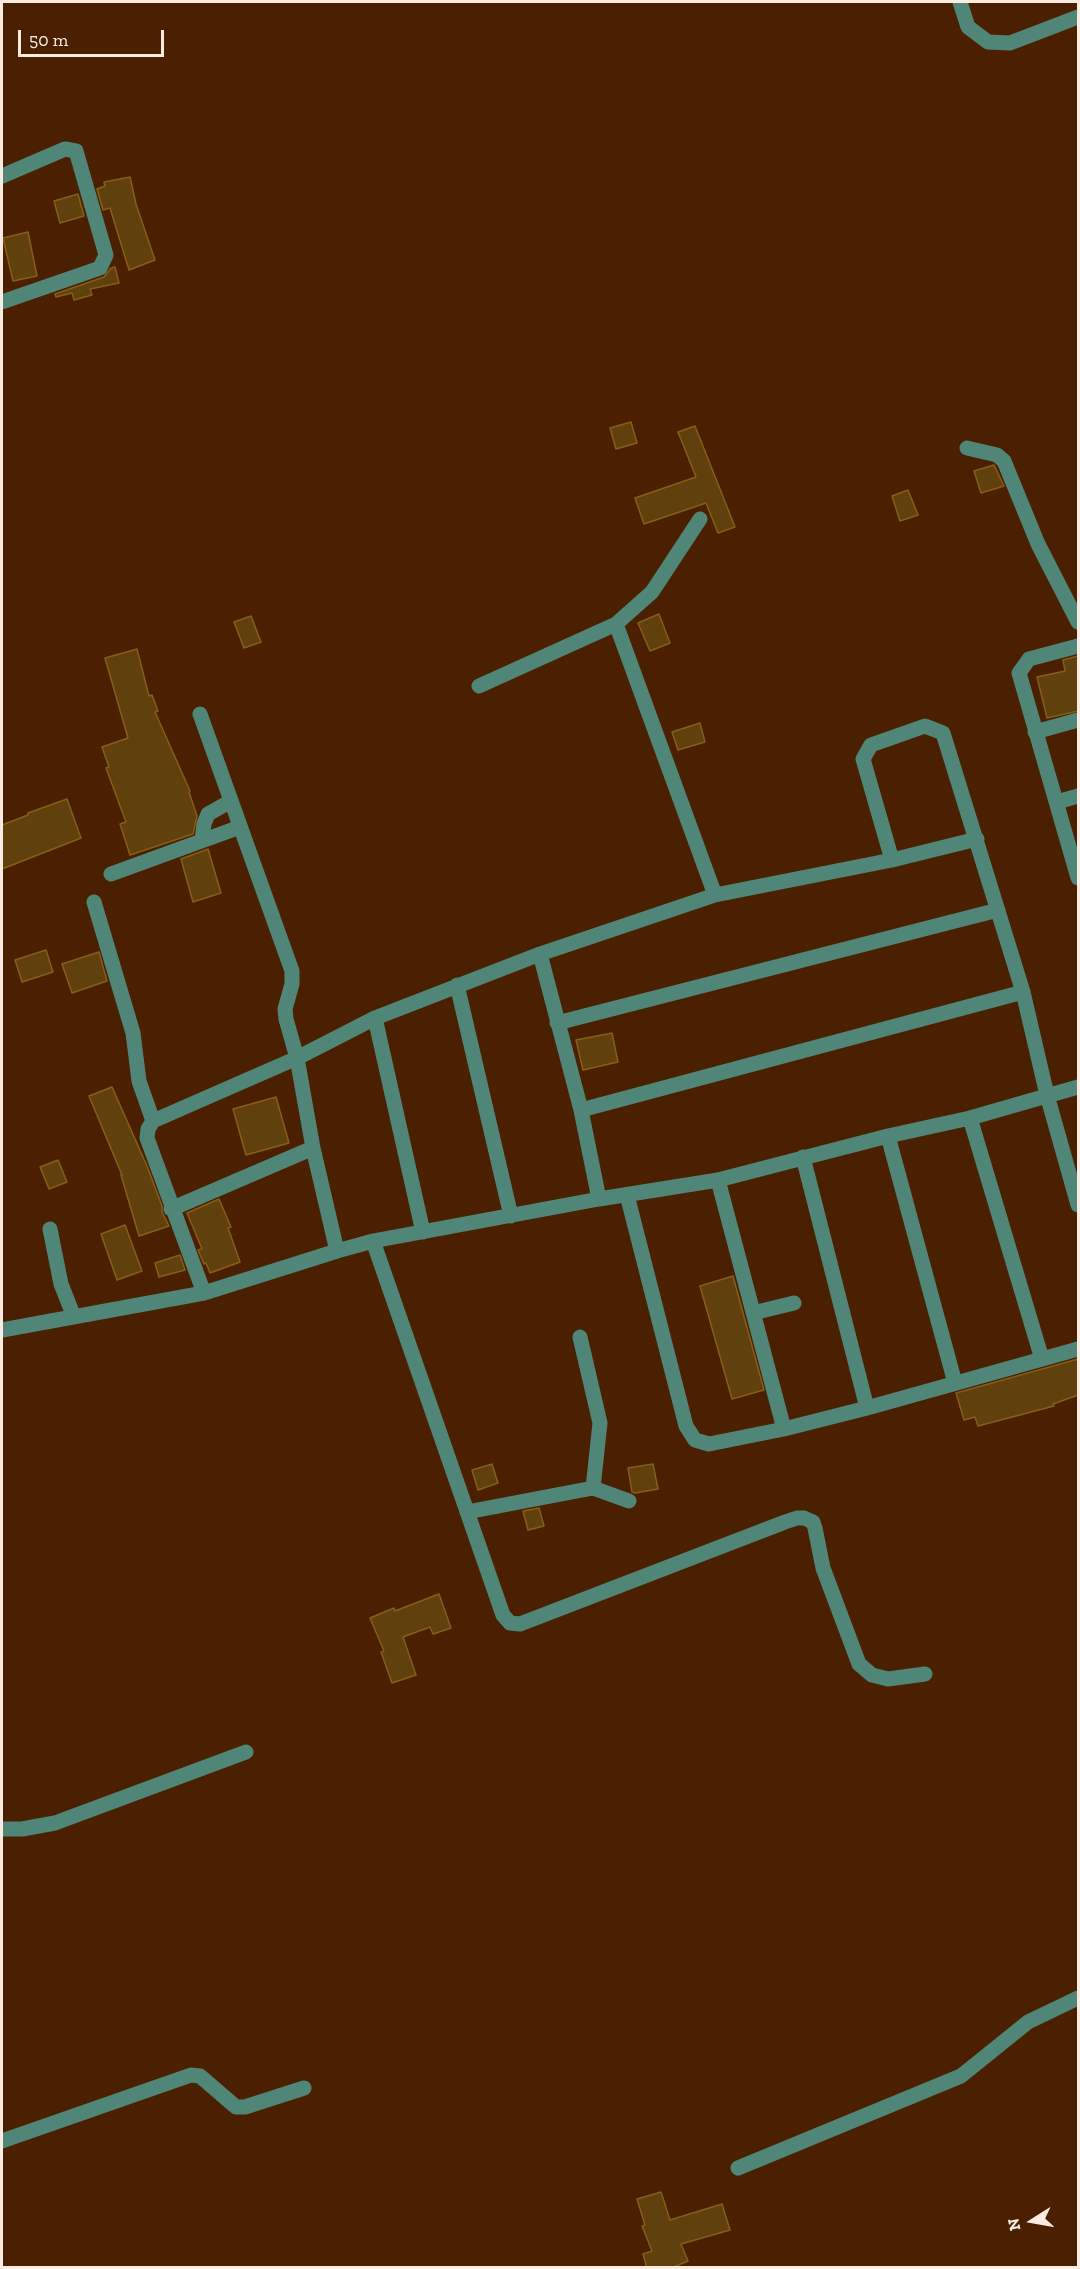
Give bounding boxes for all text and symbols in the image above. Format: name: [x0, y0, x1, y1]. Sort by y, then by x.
scale bar: [21, 18, 166, 56]
text: 50 m: [29, 29, 68, 51]
north arrow: [1002, 2191, 1062, 2251]
text: N: [1003, 2217, 1024, 2232]

